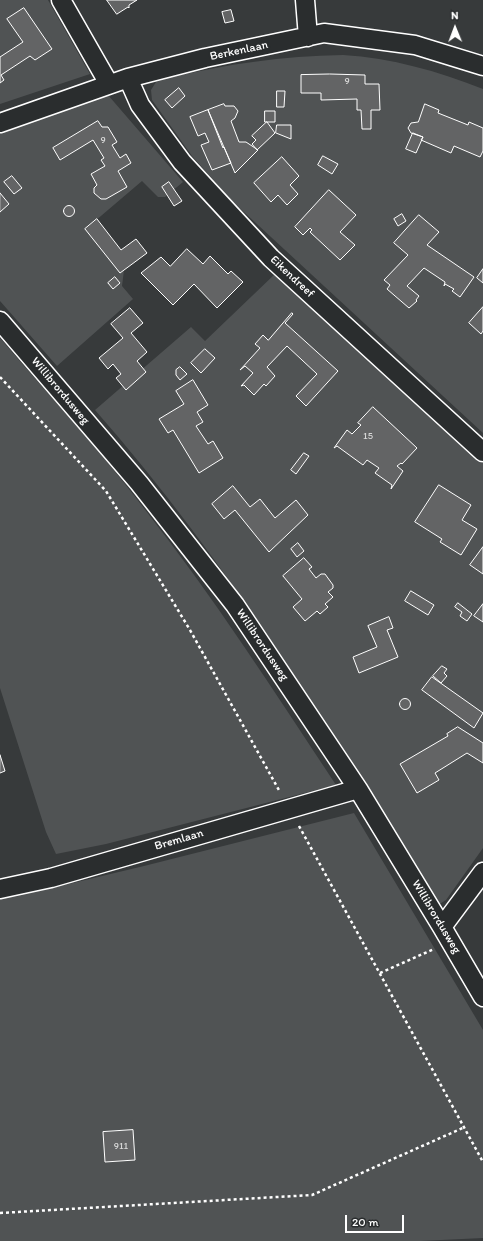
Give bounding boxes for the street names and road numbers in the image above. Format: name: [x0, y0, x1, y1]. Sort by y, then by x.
street label: Berkenlaan: [209, 38, 269, 64]
street label: Eikendreef: [267, 253, 317, 301]
street label: Willibrordusweg: [28, 354, 92, 428]
street label: Willibrordusweg: [233, 606, 291, 684]
street label: Bremlaan: [153, 826, 205, 854]
street label: Willibrordusweg: [408, 878, 464, 956]

